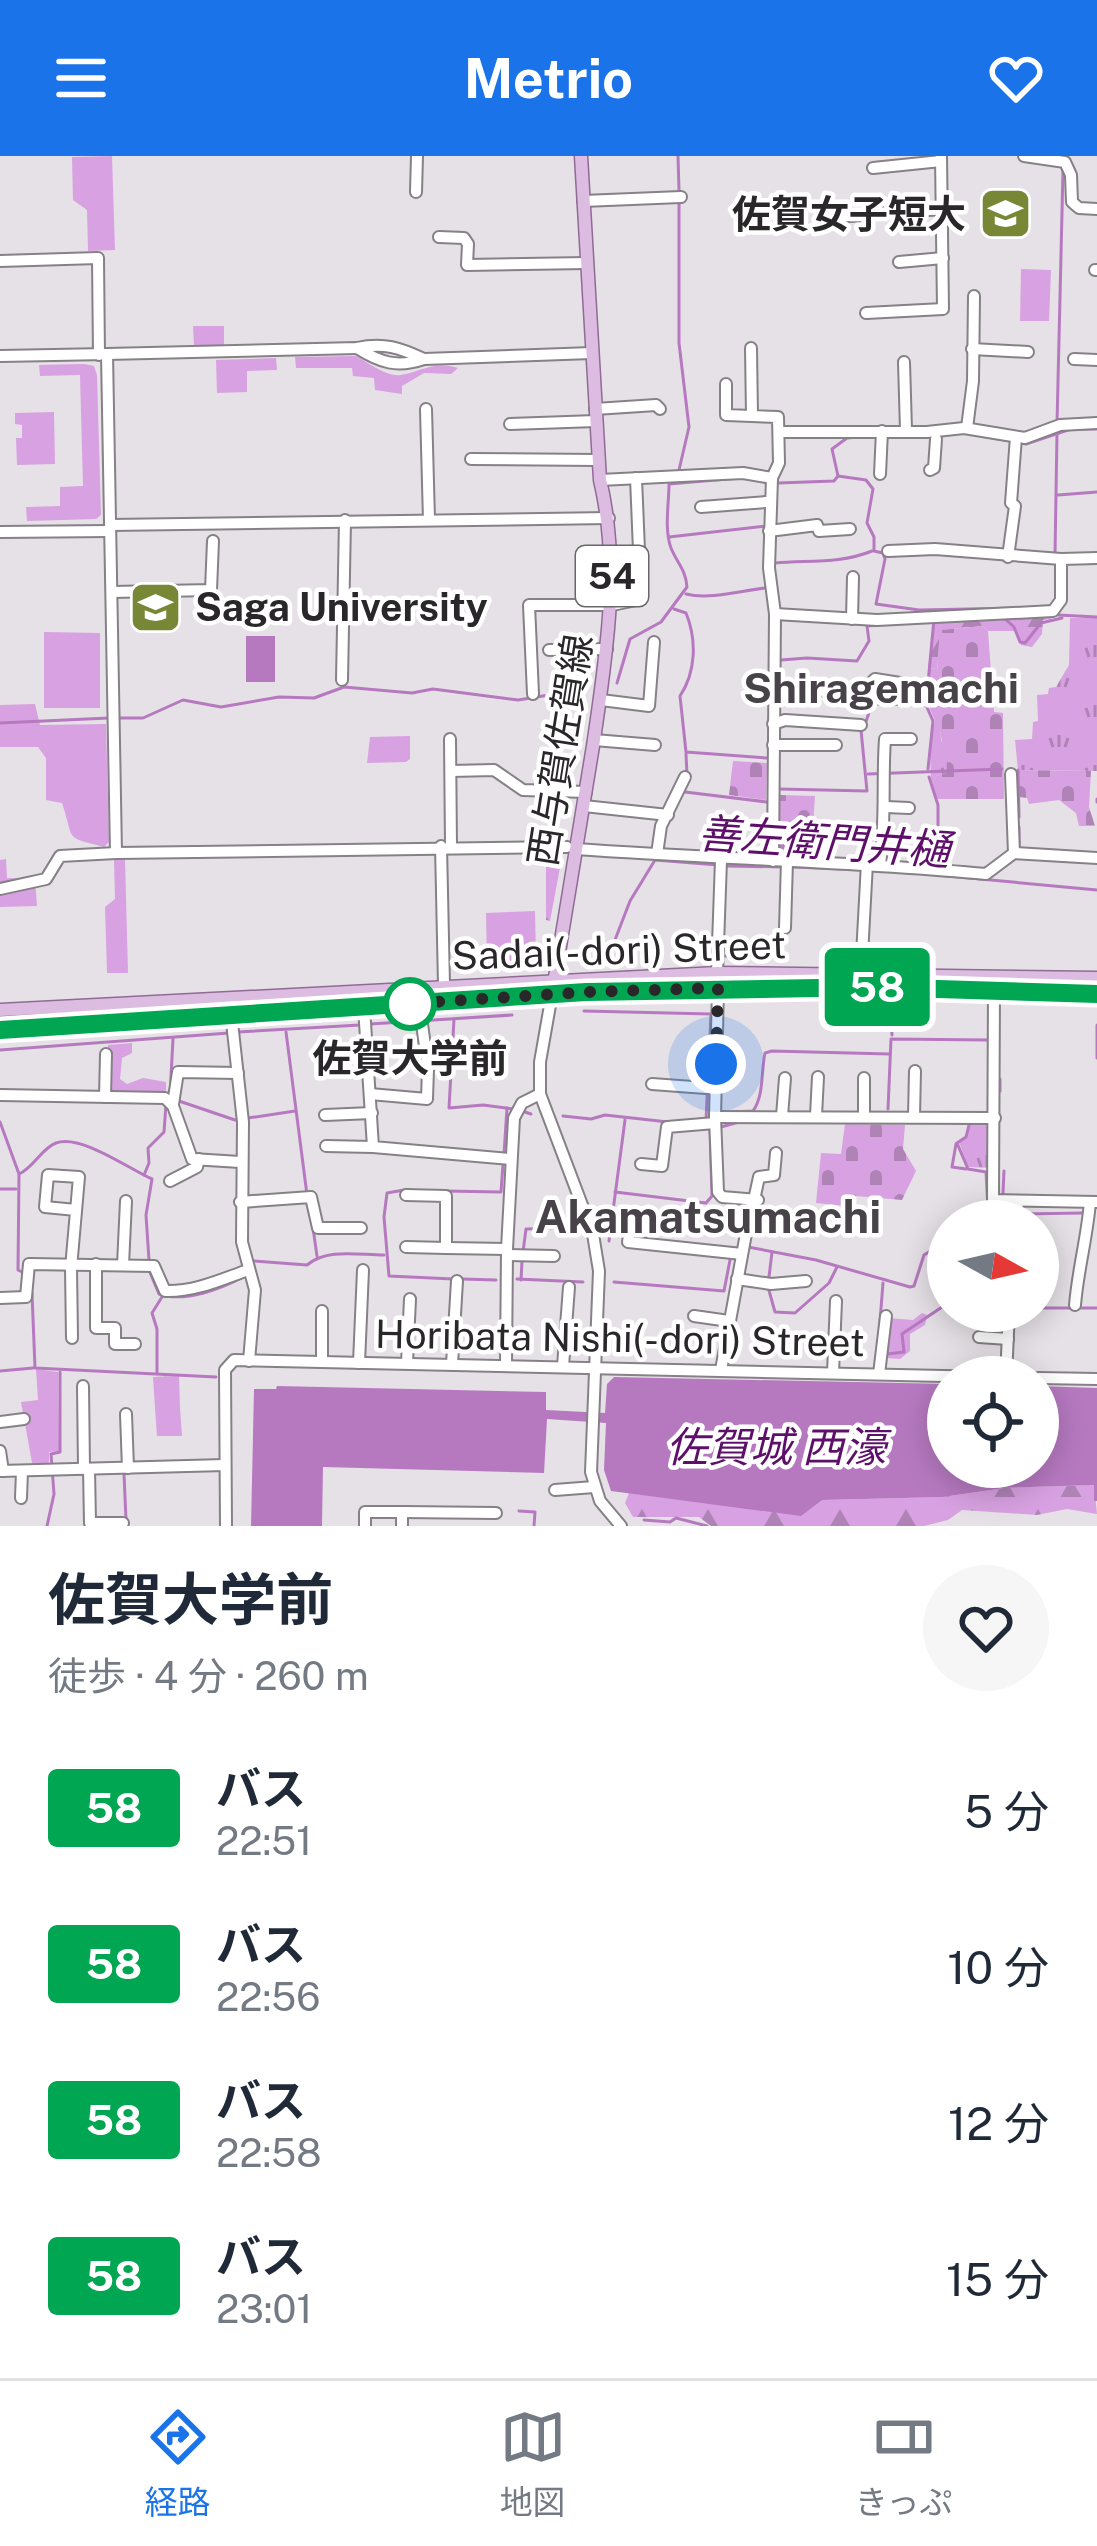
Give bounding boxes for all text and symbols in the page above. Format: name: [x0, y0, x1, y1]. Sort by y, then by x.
icon: menu: [48, 45, 114, 111]
icon: heart: [983, 45, 1049, 111]
text: Metrio: [464, 47, 633, 110]
school or university icon: 佐賀女子短大: [977, 186, 1033, 242]
place label: 佐賀女子短大: [732, 191, 966, 237]
road number: 54: [576, 546, 648, 606]
school or university icon: Saga University: [128, 579, 184, 635]
place label: Saga University: [195, 584, 488, 630]
street label: 西与賀佐賀線: [519, 631, 601, 869]
district label: Shiragemachi: [743, 663, 1019, 712]
water label: 善左衛門井樋: [697, 808, 957, 875]
street label: Sadai(-dori) Street: [451, 921, 787, 979]
line badge: 58: [823, 948, 931, 1026]
text: 58: [849, 962, 905, 1011]
marker: 佐賀大学前: [385, 979, 435, 1029]
your location: [686, 1034, 746, 1094]
place label: 佐賀大学前: [312, 1035, 508, 1081]
district label: Akamatsumachi: [535, 1190, 881, 1243]
north arrow: [927, 1200, 1059, 1332]
map controls: [927, 1200, 1059, 1488]
street label: Horibata Nishi(-dori) Street: [375, 1311, 865, 1365]
button: locate: [927, 1356, 1059, 1488]
water label: 佐賀城 西濠: [666, 1422, 892, 1471]
button: heart: [923, 1565, 1049, 1691]
text: 佐賀大学前: [48, 1566, 333, 1633]
text: 徒歩 · 4 分 · 260 m: [48, 1653, 369, 1699]
text: バス: [216, 1762, 306, 1815]
text: 58: [86, 1783, 142, 1832]
text: 5 分: [964, 1785, 1049, 1838]
text: 22:51: [216, 1818, 312, 1864]
text: バス: [216, 1918, 306, 1971]
text: 58: [86, 1939, 142, 1988]
text: 10 分: [947, 1941, 1049, 1994]
text: 22:56: [216, 1974, 321, 2020]
text: バス: [216, 2074, 306, 2127]
text: 58: [86, 2095, 142, 2144]
text: 12 分: [948, 2097, 1049, 2150]
text: 22:58: [216, 2130, 322, 2176]
text: バス: [216, 2230, 306, 2283]
text: 58: [86, 2251, 142, 2300]
text: 15 分: [946, 2253, 1049, 2306]
text: 23:01: [216, 2286, 312, 2332]
tab: 経路: [145, 2404, 211, 2524]
tab: 地図: [500, 2404, 566, 2524]
tab: きっぷ: [855, 2404, 952, 2524]

